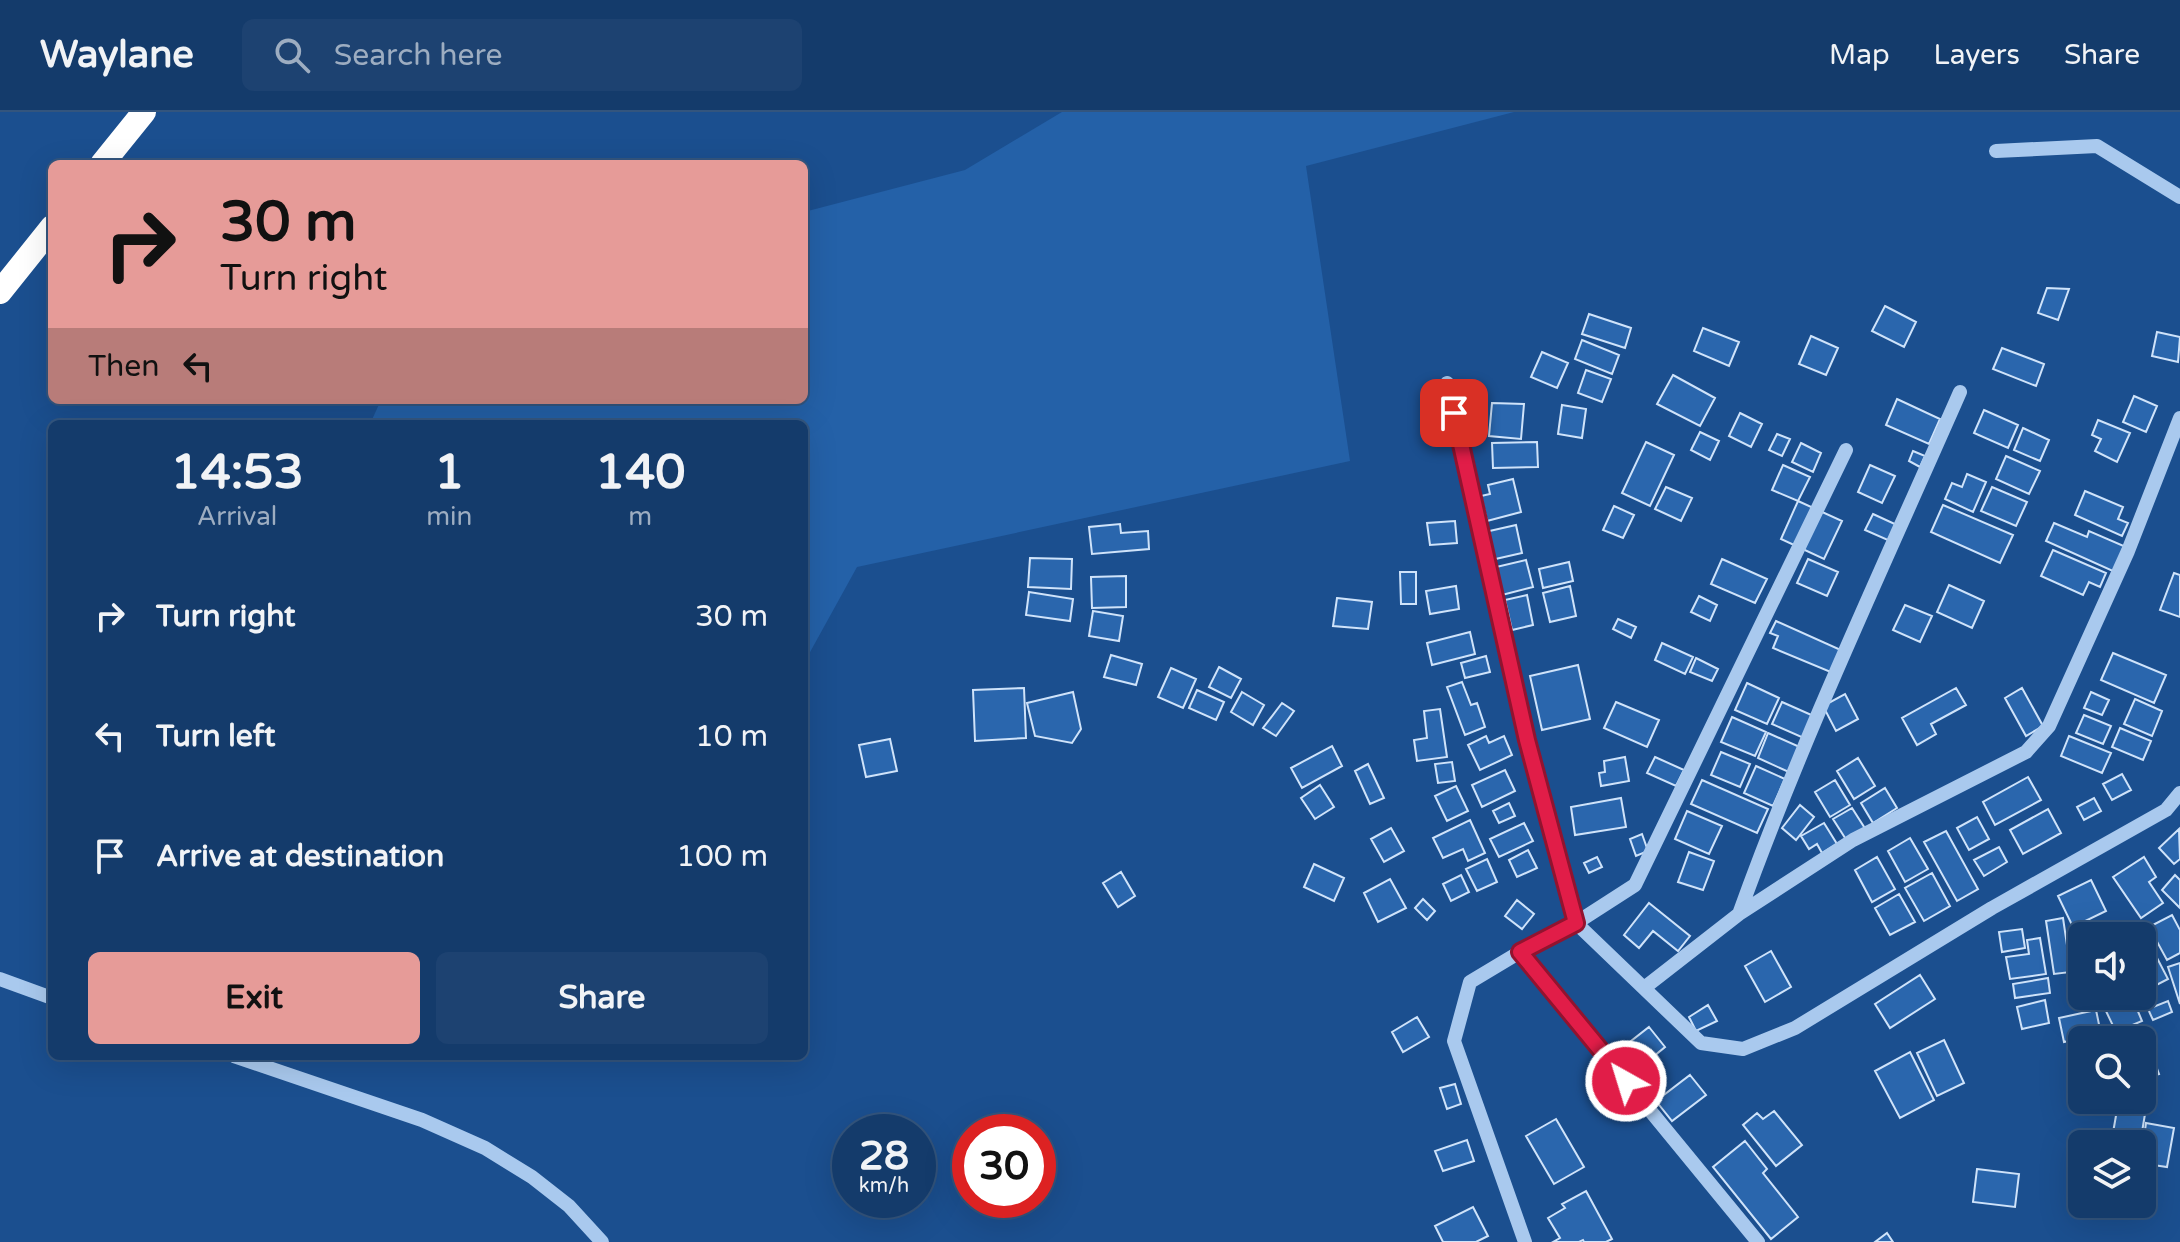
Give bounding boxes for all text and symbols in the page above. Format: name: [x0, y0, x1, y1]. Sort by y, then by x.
search box: [242, 19, 802, 91]
text: Waylane: [40, 32, 194, 78]
icon: search: [270, 33, 314, 77]
text: Search here: [334, 37, 503, 74]
text: Map: [1829, 38, 1890, 72]
text: Layers: [1934, 38, 2020, 72]
text: Share: [2064, 38, 2140, 72]
text: 30 m: [220, 189, 356, 256]
icon: right: [88, 192, 192, 296]
text: Turn right: [220, 257, 387, 300]
icon: left: [176, 344, 220, 388]
text: Then: [88, 348, 160, 385]
pin: [1420, 379, 1488, 447]
icon: arrive: [1432, 391, 1476, 435]
text: 14:53: [171, 444, 304, 502]
text: 1: [434, 444, 464, 502]
text: 140: [595, 444, 685, 502]
text: Arrival: [197, 501, 277, 532]
text: min: [426, 501, 472, 532]
text: m: [628, 501, 652, 532]
icon: right: [88, 594, 132, 638]
text: Turn right: [156, 598, 296, 635]
text: 30 m: [695, 598, 768, 635]
icon: left: [88, 714, 132, 758]
text: Turn left: [156, 718, 275, 755]
text: 10 m: [695, 718, 768, 755]
icon: arrive: [88, 834, 132, 878]
text: Arrive at destination: [156, 838, 444, 875]
text: 100 m: [676, 838, 768, 875]
map controls: [2068, 922, 2156, 1218]
button: sound: [2068, 922, 2156, 1010]
button: Exit: [88, 952, 420, 1044]
button: Share: [436, 952, 768, 1044]
button: search: [2068, 1026, 2156, 1114]
position arrow: [1584, 1039, 1668, 1123]
speed limit sign: 30: [952, 1114, 1056, 1218]
button: layers: [2068, 1130, 2156, 1218]
text: 28: [859, 1132, 909, 1180]
text: km/h: [859, 1174, 909, 1198]

